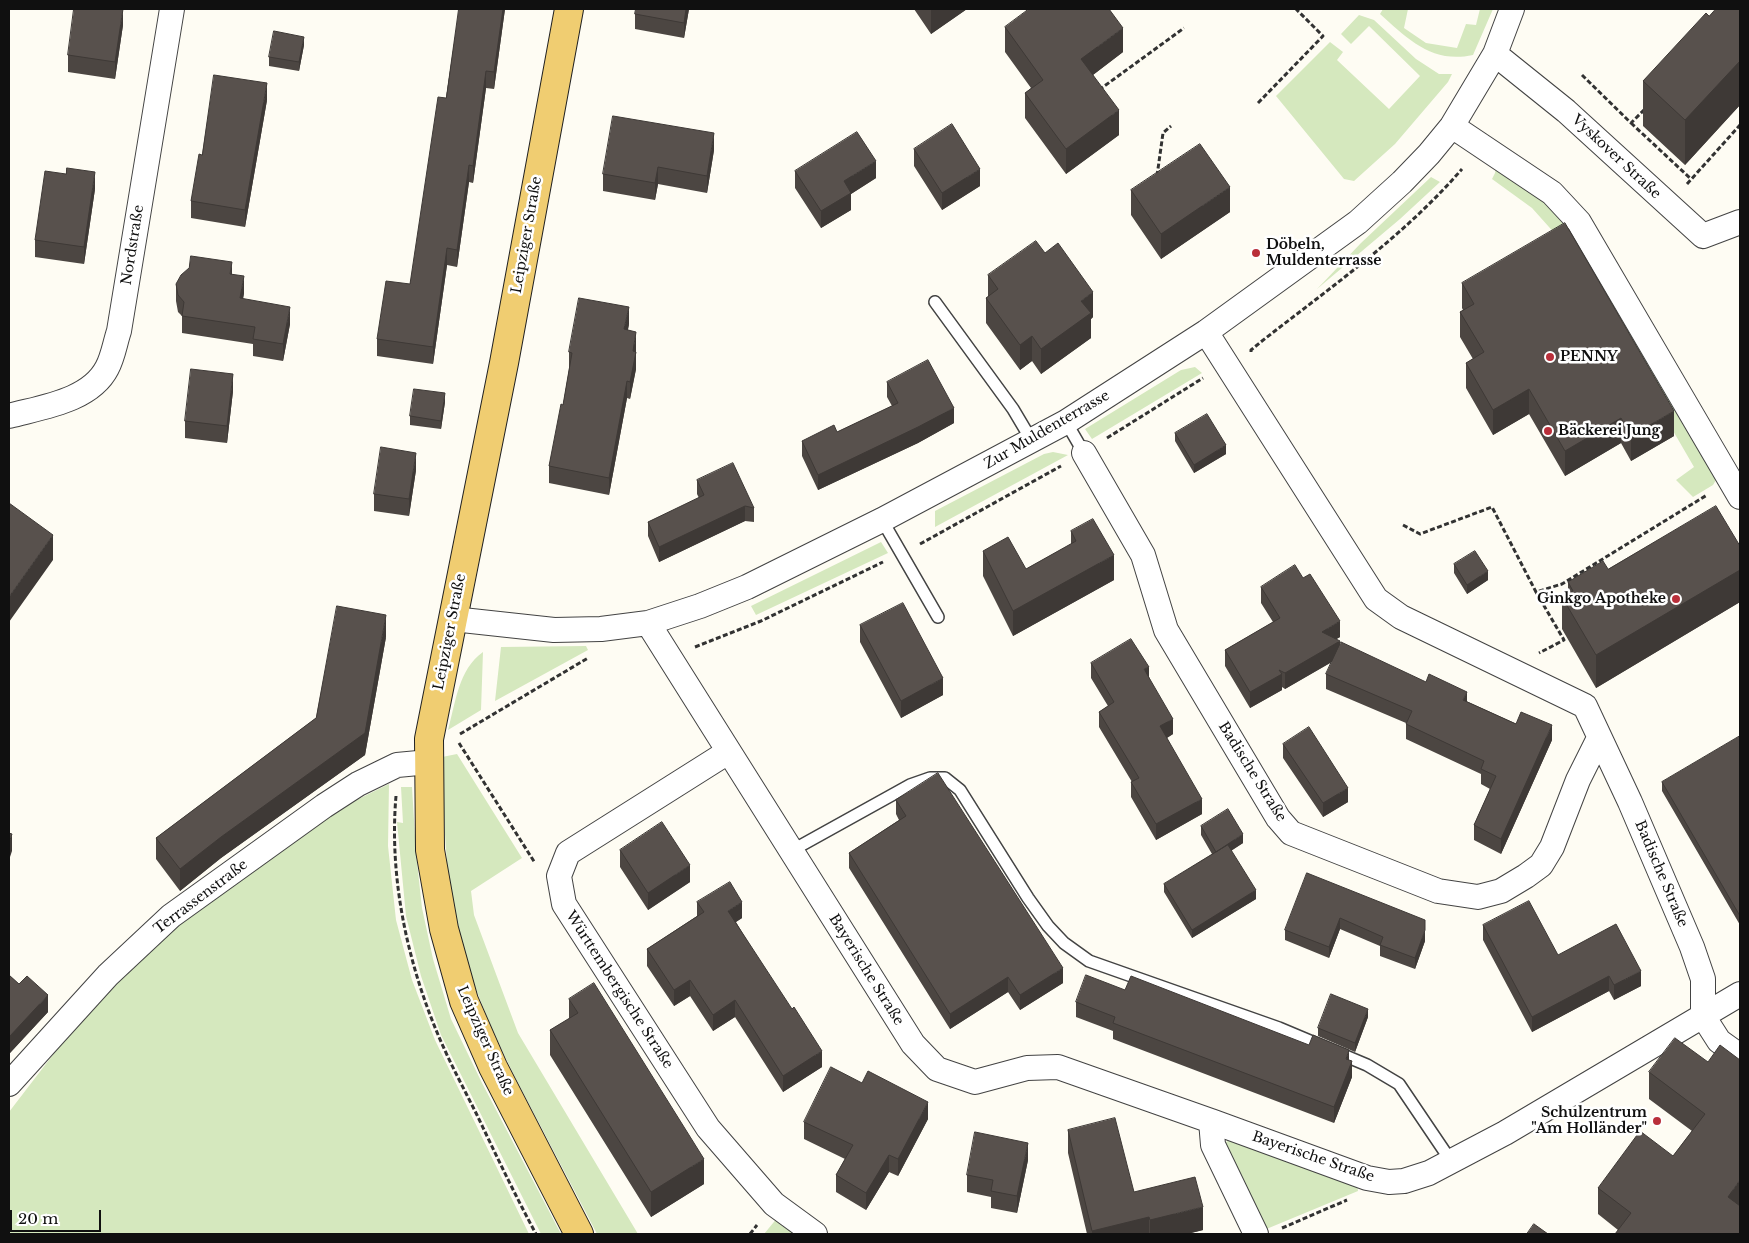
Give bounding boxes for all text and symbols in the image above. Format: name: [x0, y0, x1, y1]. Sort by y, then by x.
street label: Vyskover Straße: [1568, 111, 1664, 203]
street label: Leipziger Straße: [508, 175, 546, 295]
street label: Nordstraße: [118, 204, 148, 286]
place label: Döbeln, Muldenterrasse: [1266, 237, 1381, 270]
marker: Döbeln, Muldenterrasse: [1250, 247, 1262, 259]
place label: PENNY: [1560, 349, 1618, 365]
marker: PENNY: [1544, 351, 1556, 363]
street label: Zur Muldenterrasse: [981, 387, 1113, 473]
place label: Bäckerei Jung: [1558, 423, 1660, 439]
marker: Bäckerei Jung: [1542, 425, 1554, 437]
street label: Leipziger Straße: [430, 572, 470, 692]
place label: Ginkgo Apotheke: [1537, 591, 1666, 607]
marker: Ginkgo Apotheke: [1670, 593, 1682, 605]
street label: Badische Straße: [1215, 719, 1289, 825]
street label: Badische Straße: [1631, 818, 1691, 930]
street label: Terrassenstraße: [151, 856, 251, 938]
street label: Württembergische Straße: [562, 908, 676, 1072]
street label: Bayerische Straße: [825, 911, 907, 1029]
street label: Leipziger Straße: [453, 984, 517, 1098]
place label: Schulzentrum "Am Holländer": [1531, 1105, 1647, 1138]
marker: Schulzentrum "Am Holländer": [1651, 1115, 1663, 1127]
street label: Bayerische Straße: [1250, 1128, 1376, 1186]
scale bar: [12, 1200, 104, 1232]
text: 20 m: [18, 1209, 58, 1228]

